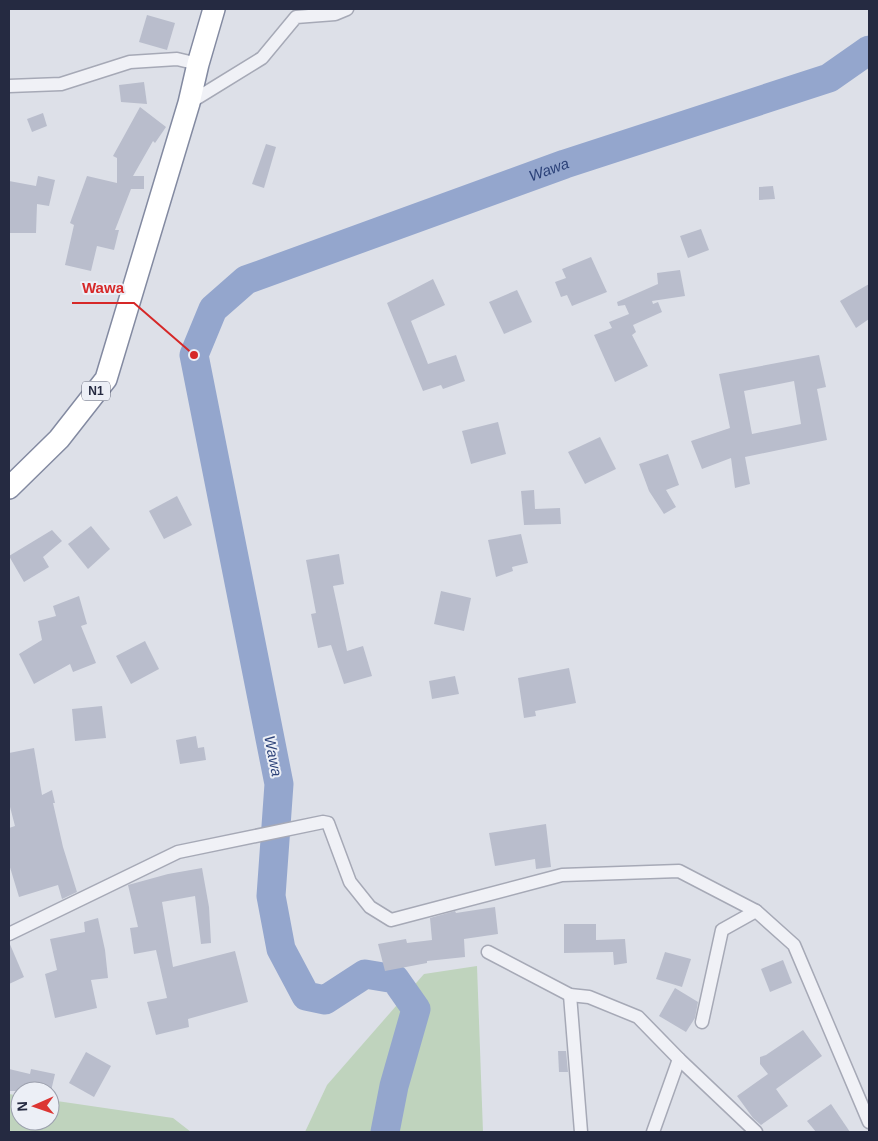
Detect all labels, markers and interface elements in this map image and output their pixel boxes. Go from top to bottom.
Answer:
water label: Wawa [526,154,571,184]
callout: Wawa [72,273,134,303]
text: Wawa [82,279,125,296]
road number: N1 [82,382,110,401]
water label: Wawa [261,734,286,778]
north arrow [10,1081,60,1131]
text: N [14,1101,30,1112]

